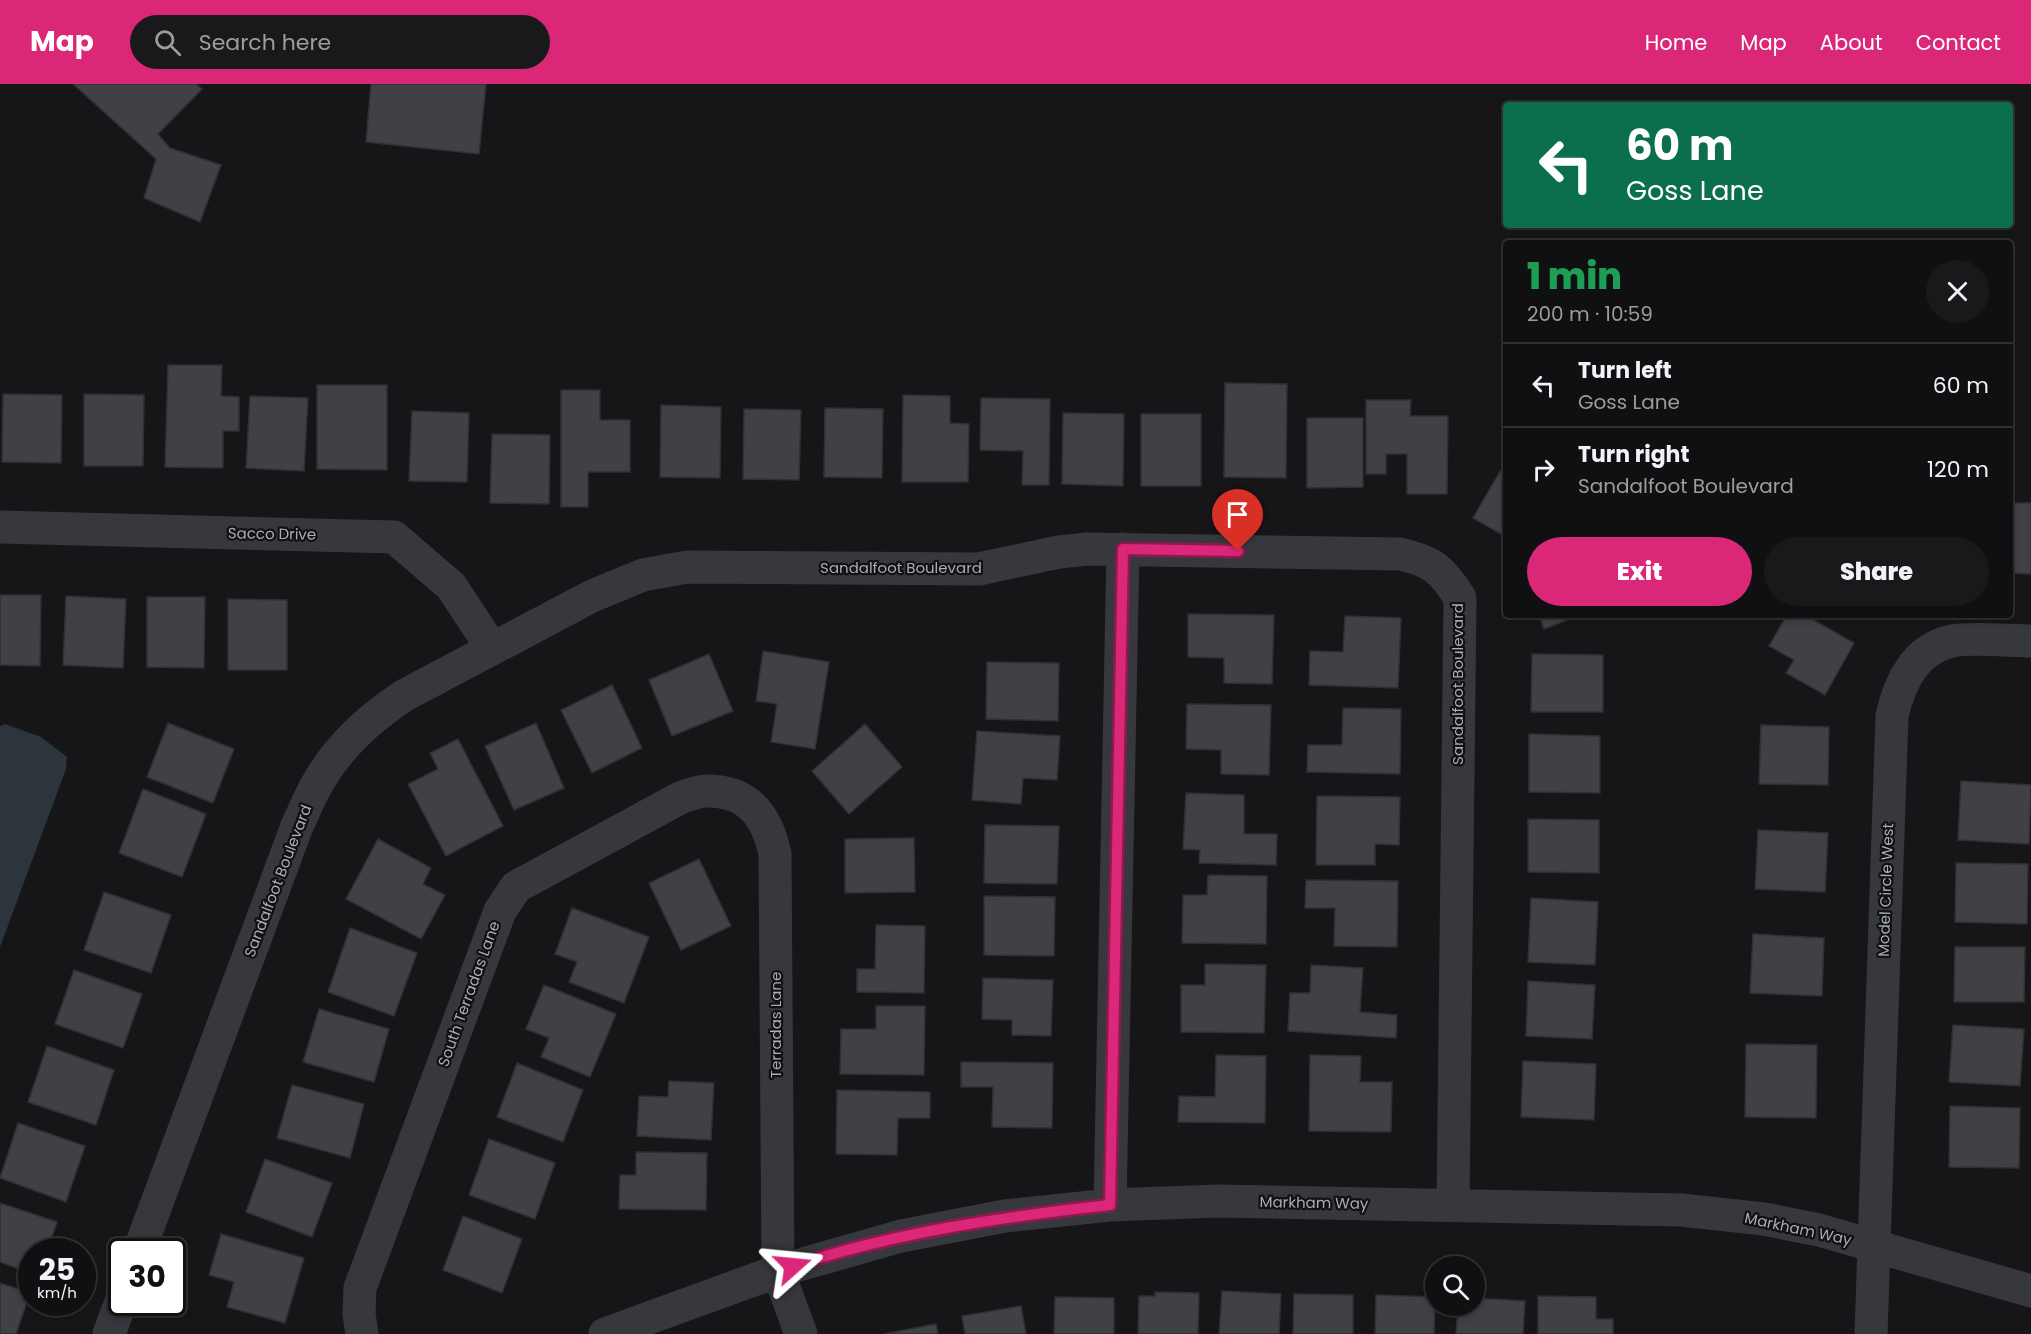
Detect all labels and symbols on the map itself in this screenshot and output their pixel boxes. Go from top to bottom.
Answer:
pin [1212,489,1263,551]
street label: Sacco Drive [228,522,316,545]
street label: Sandalfoot Boulevard [820,557,982,578]
street label: Sandalfoot Boulevard [1447,603,1468,765]
street label: Sandalfoot Boulevard [239,802,316,960]
street label: Model Circle West [1873,823,1898,957]
street label: South Terradas Lane [432,918,505,1070]
street label: Terradas Lane [765,972,786,1078]
street label: Markham Way [1259,1191,1369,1214]
street label: Markham Way [1743,1207,1854,1250]
position arrow [761,1234,825,1298]
speed limit sign: 30 [108,1238,186,1316]

